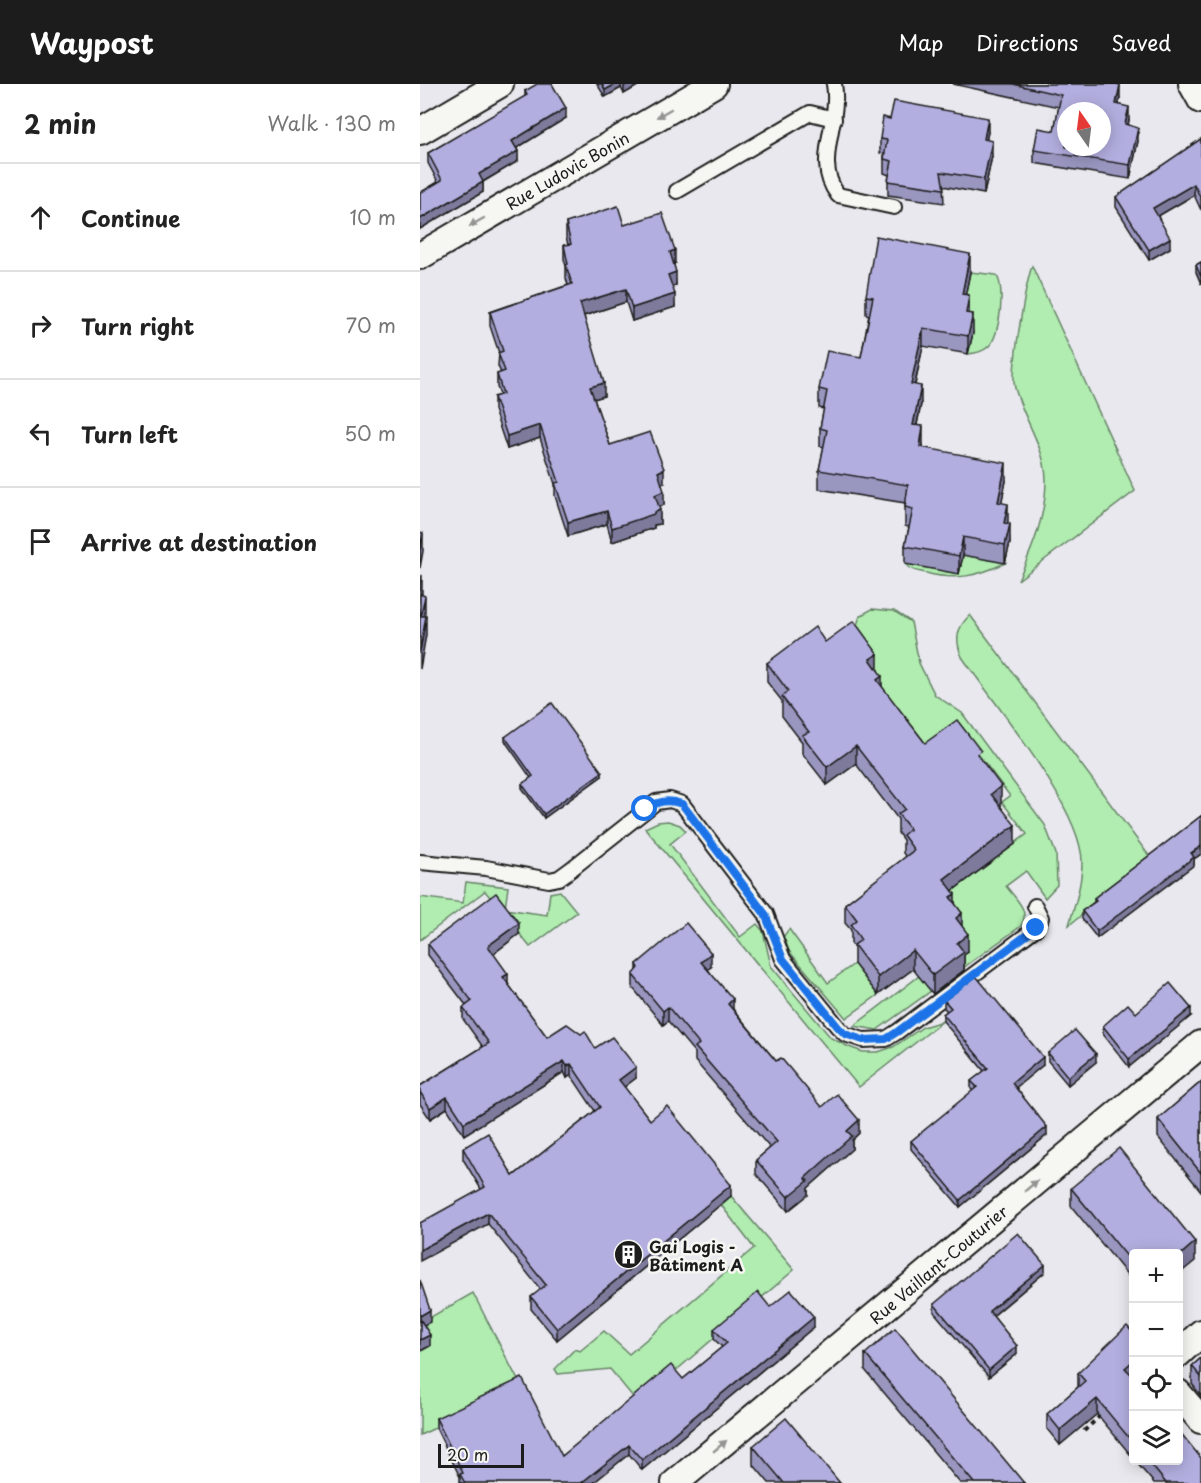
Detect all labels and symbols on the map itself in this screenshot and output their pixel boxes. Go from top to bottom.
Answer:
north arrow [1057,102,1111,156]
one-way arrow [656,108,672,119]
street label: Rue Ludovic Bonin [501,125,633,215]
one-way arrow [469,217,485,228]
route start [631,795,657,821]
route end [1022,914,1048,940]
one-way arrow [1023,1180,1038,1193]
street label: Rue Vaillant-Couturier [864,1199,1013,1329]
place label: Gai Logis - Bâtiment A [649,1234,744,1276]
building icon: Gai Logis - Bâtiment A [612,1239,644,1271]
one-way arrow [712,1439,728,1452]
scale bar [438,1441,524,1468]

